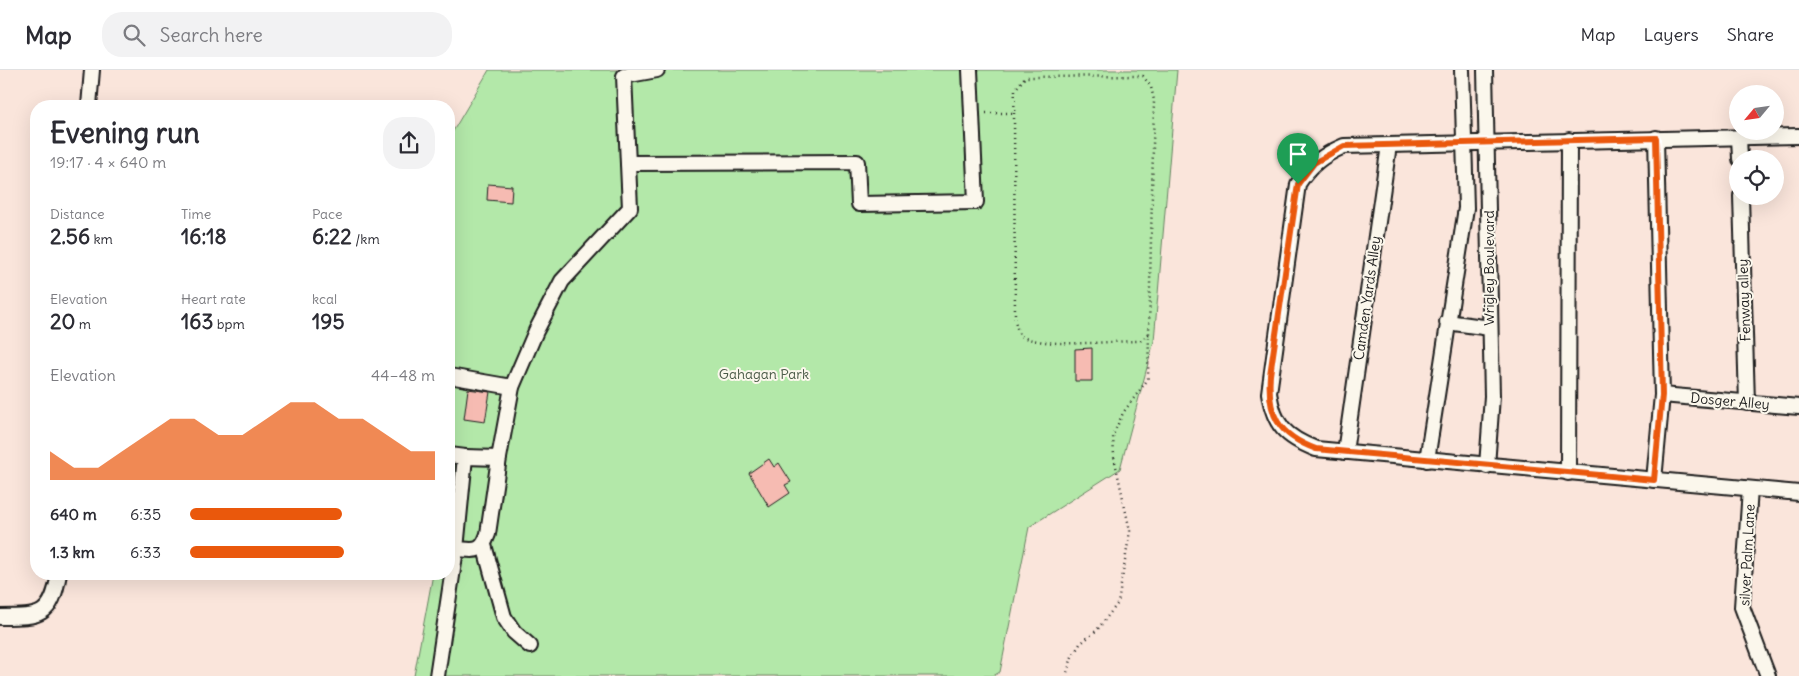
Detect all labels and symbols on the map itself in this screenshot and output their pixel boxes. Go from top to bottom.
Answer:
north arrow [1729,85,1784,140]
pin [1277,133,1319,184]
street label: Wrigley Boulevard [1480,210,1498,326]
street label: Camden Yards Alley [1349,235,1385,361]
street label: Fenway alley [1734,258,1754,342]
park label: Gahagan Park [719,365,809,383]
street label: Dosger Alley [1690,389,1770,413]
street label: silver Palm Lane [1735,504,1759,606]

